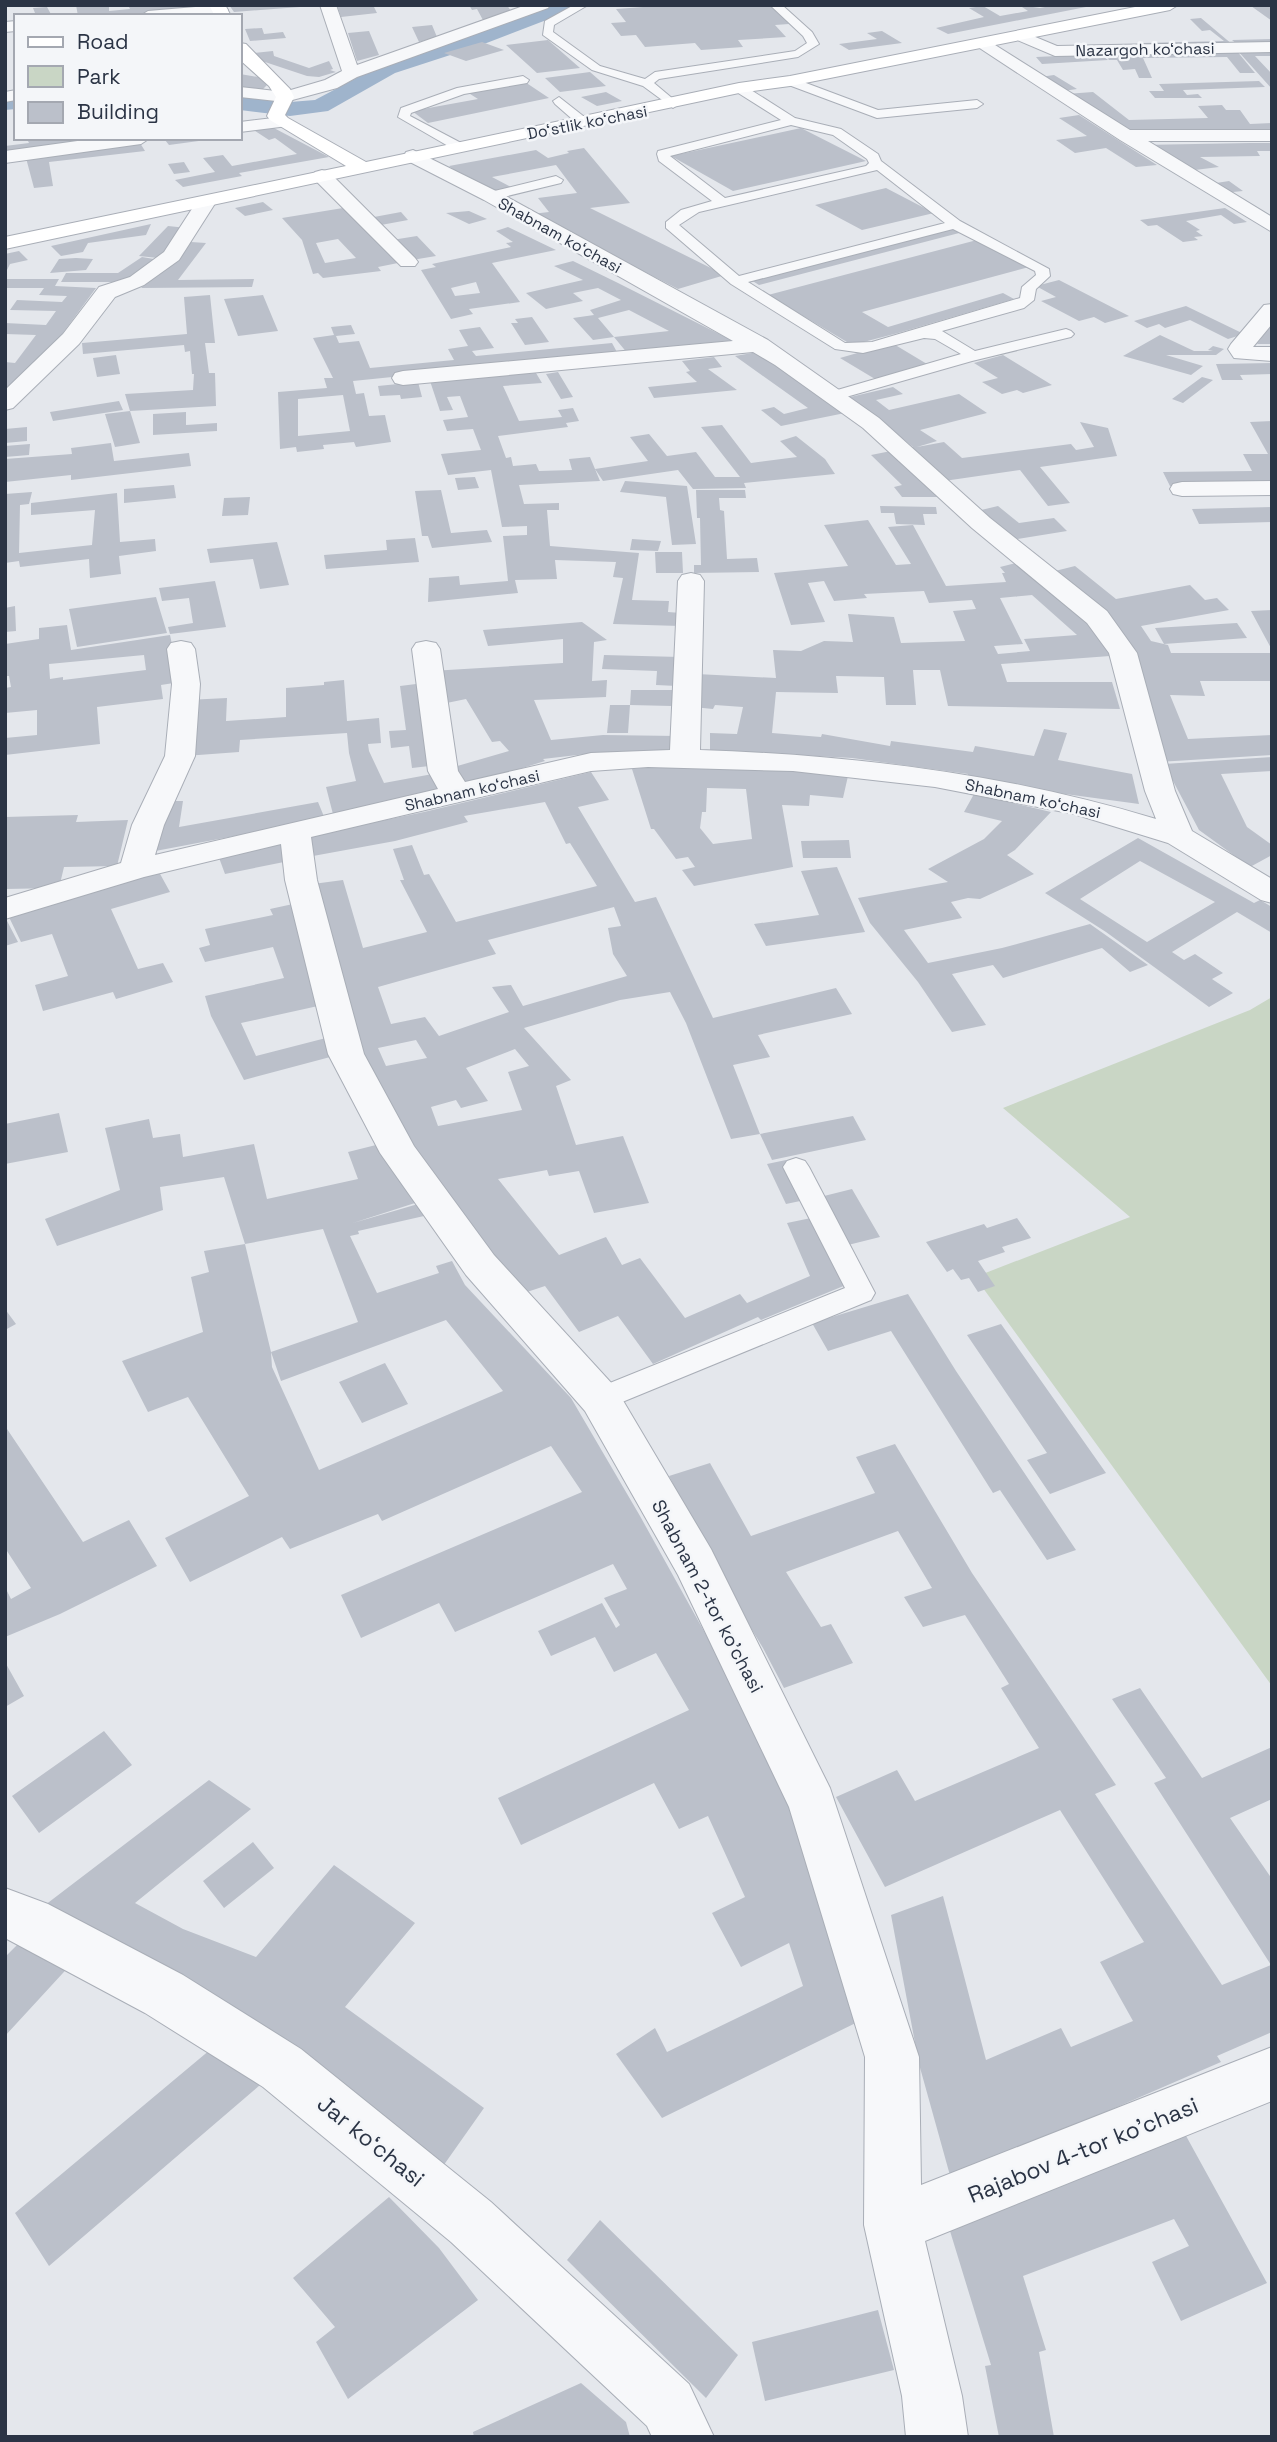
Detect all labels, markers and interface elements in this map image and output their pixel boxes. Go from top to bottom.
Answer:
legend [14,14,242,140]
text: Road [77,28,129,55]
street label: Nazargoh koʻchasi [1075,38,1215,61]
text: Park [77,63,121,90]
text: Building [77,98,159,125]
street label: Doʻstlik koʻchasi [525,101,649,144]
street label: Shabnam koʻchasi [494,193,625,278]
street label: Shabnam koʻchasi [403,765,542,816]
street label: Shabnam koʻchasi [963,774,1103,823]
street label: Shabnam 2-tor koʼchasi [646,1495,769,1697]
street label: Jar koʻchasi [311,2088,431,2194]
street label: Rajabov 4-tor koʼchasi [963,2090,1203,2210]

